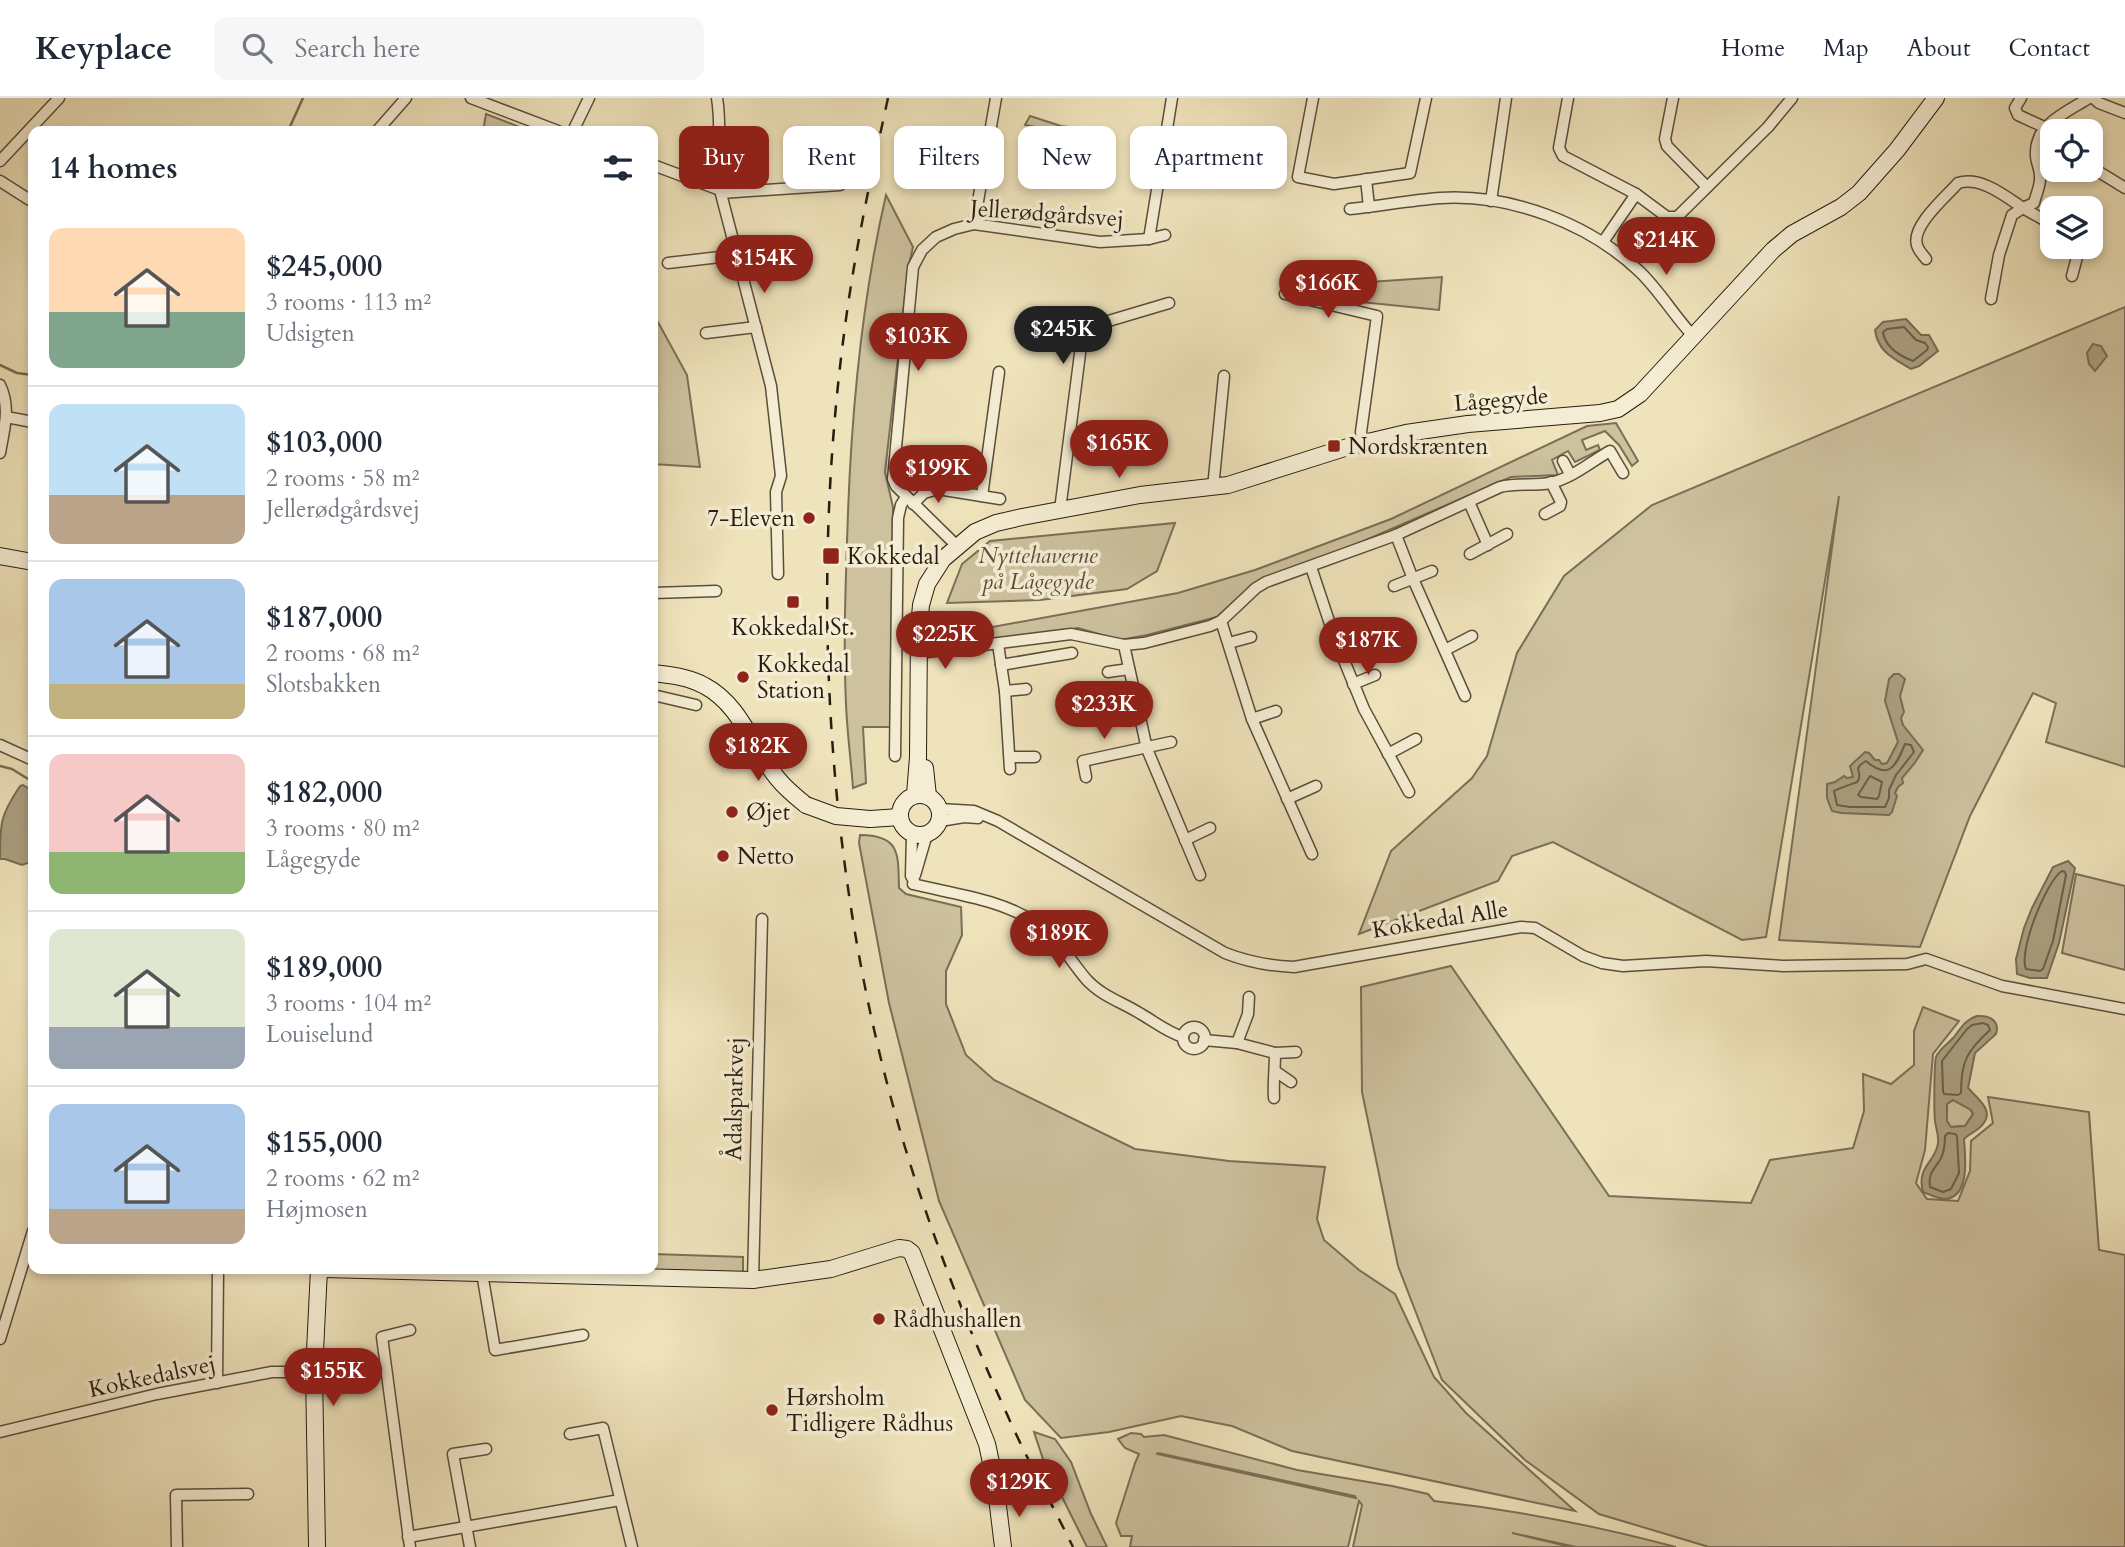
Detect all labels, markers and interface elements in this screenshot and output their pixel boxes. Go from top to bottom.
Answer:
search box [214,17,704,80]
text: Keyplace [35,26,172,71]
icon: search [238,29,276,67]
text: Search here [294,31,420,66]
text: Home [1721,32,1785,65]
text: Map [1823,32,1869,65]
text: About [1907,32,1971,65]
text: Contact [2009,32,2090,65]
map controls [2040,119,2103,259]
button: locate [2040,119,2103,182]
chip: Buy [679,126,769,189]
chip: Rent [783,126,880,189]
chip: Filters [894,126,1004,189]
chip: New [1018,126,1116,189]
chip: Apartment [1130,126,1287,189]
text: 14 homes [49,148,178,189]
icon: filters [599,149,637,187]
street label: Jellerødgårdsvej [966,192,1125,234]
button: layers [2040,196,2103,259]
pin: $214K [1617,218,1715,277]
text: $214K [1633,224,1699,255]
pin: $154K [715,236,813,295]
text: $154K [731,242,797,273]
text: $245,000 [266,246,382,287]
icon: home [105,256,189,340]
pin: $166K [1279,260,1377,320]
text: $166K [1295,267,1361,298]
text: 3 rooms · 113 m² [266,287,431,318]
pin: $245K [1014,306,1112,366]
text: $245K [1030,313,1096,344]
pin: $103K [869,314,967,373]
text: Udsigten [266,318,355,349]
text: $103K [885,320,951,351]
street label: Lågegyde [1452,380,1550,419]
pin: $165K [1070,420,1168,480]
text: $103,000 [266,422,382,463]
text: $165K [1086,427,1152,458]
place label: Nordskrænten [1348,431,1488,462]
icon: home [105,432,189,516]
marker: Nordskrænten [1326,438,1342,454]
pin: $199K [889,446,987,505]
text: $199K [905,452,971,483]
text: 2 rooms · 58 m² [266,463,419,494]
text: Jellerødgårdsvej [266,494,420,525]
place label: 7-Eleven [707,503,795,534]
marker: 7-Eleven [801,510,817,526]
park label: Nyttehaverne på Lågegyde [979,540,1098,597]
place label: Kokkedal [847,541,940,572]
marker: Kokkedal [821,546,841,566]
marker: Kokkedal St. [785,594,801,610]
text: $187,000 [266,597,382,638]
icon: home [105,607,189,691]
place label: Kokkedal St. [731,612,855,643]
pin: $225K [896,612,994,671]
text: $225K [912,618,978,649]
pin: $187K [1319,618,1417,677]
text: $187K [1335,624,1401,655]
text: 2 rooms · 68 m² [266,638,419,669]
place label: Kokkedal Station [757,649,850,706]
text: Slotsbakken [266,669,381,700]
marker: Kokkedal Station [735,669,751,685]
pin: $233K [1055,682,1153,741]
text: $233K [1071,688,1137,719]
pin: $182K [709,724,807,783]
text: $182K [725,730,791,761]
text: $182,000 [266,772,382,813]
icon: home [105,782,189,866]
place label: Øjet [746,797,790,828]
marker: Øjet [724,804,740,820]
text: 3 rooms · 80 m² [266,813,419,844]
place label: Netto [737,841,794,872]
text: Lågegyde [266,844,361,875]
marker: Netto [715,848,731,864]
street label: Kokkedal Alle [1370,893,1510,946]
pin: $189K [1010,910,1108,970]
text: $189K [1026,917,1092,948]
text: $189,000 [266,947,382,988]
icon: home [105,957,189,1041]
text: 3 rooms · 104 m² [266,988,431,1019]
text: Louiselund [266,1019,373,1050]
street label: Ådalsparkvej [717,1037,751,1161]
text: $155,000 [266,1122,382,1163]
icon: home [105,1132,189,1216]
text: 2 rooms · 62 m² [266,1163,419,1194]
text: Højmosen [266,1194,368,1225]
place label: Rådhushallen [893,1304,1022,1335]
marker: Rådhushallen [871,1311,887,1327]
street label: Kokkedalsvej [86,1348,218,1405]
pin: $155K [284,1348,382,1408]
text: $155K [300,1355,366,1386]
place label: Hørsholm Tidligere Rådhus [786,1382,953,1439]
marker: Hørsholm Tidligere Rådhus [764,1402,780,1418]
pin: $129K [970,1460,1068,1519]
text: $129K [986,1466,1052,1497]

